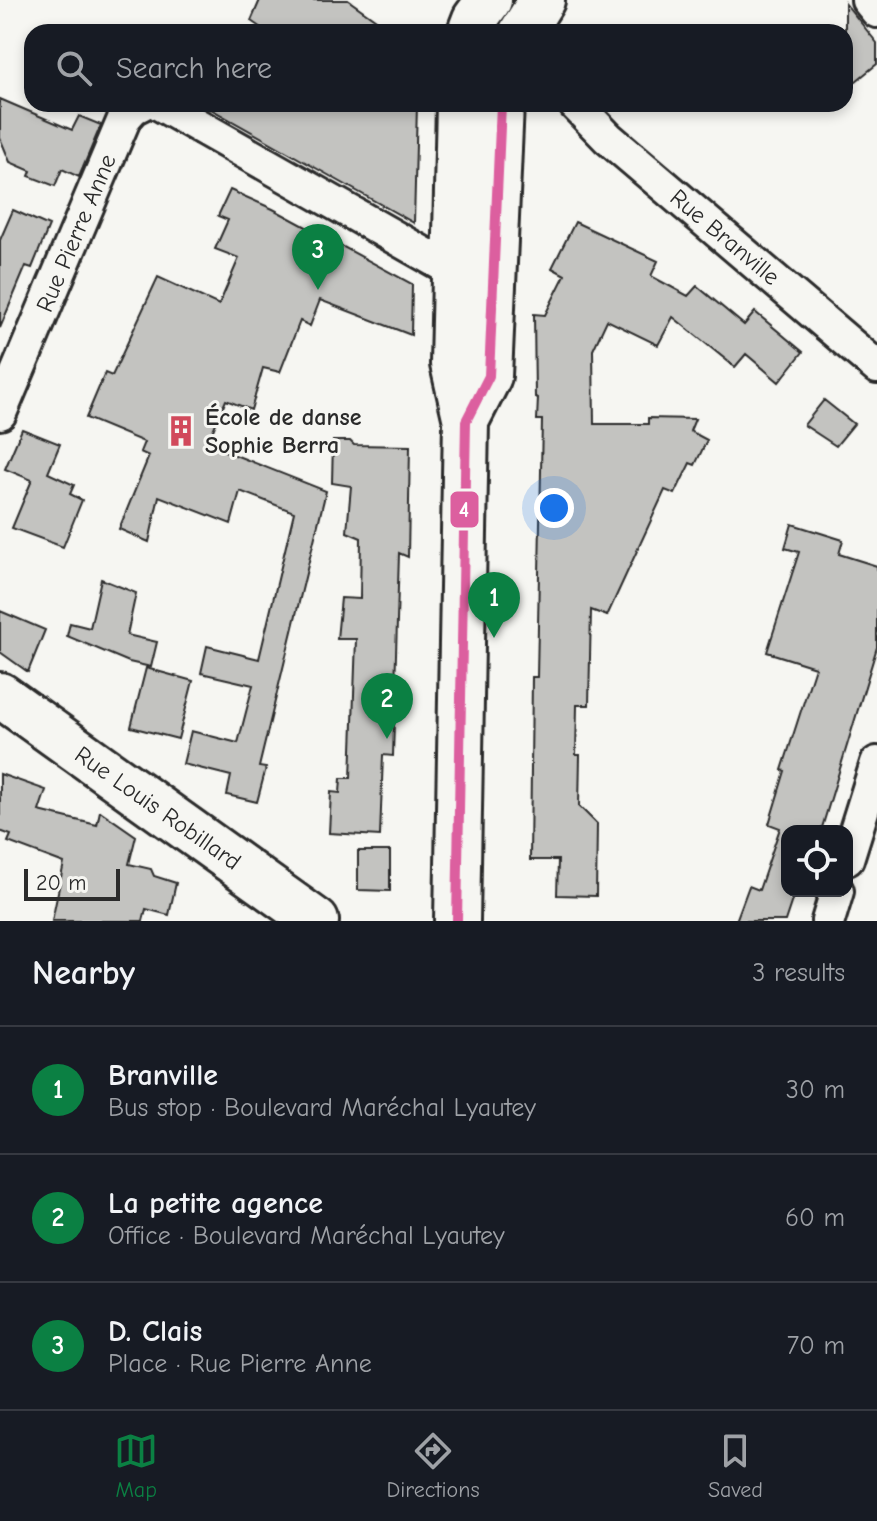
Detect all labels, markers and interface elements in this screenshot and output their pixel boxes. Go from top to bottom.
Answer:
search box [24,24,853,112]
icon: search [52,46,96,90]
text: Search here [116,51,272,86]
street label: Rue Pierre Anne [30,150,122,316]
street label: Rue Branville [665,183,785,291]
pin: 3 [292,224,344,290]
place label: École de danse Sophie Berra [205,403,362,459]
building icon: École de danse Sophie Berra [164,414,198,448]
your location [534,488,574,528]
line badge: 4 [449,490,480,529]
text: 4 [459,497,469,523]
pin: 1 [468,572,520,638]
pin: 2 [361,673,413,739]
street label: Rue Louis Robillard [70,740,246,876]
map controls [781,825,853,897]
button: locate [781,825,853,897]
scale bar [24,865,120,901]
text: 20 m [36,870,86,896]
text: Nearby [32,953,135,993]
text: 3 results [752,958,845,988]
text: Branville [108,1058,218,1093]
text: 1 [53,1075,63,1105]
text: 30 m [786,1075,845,1105]
text: Bus stop · Boulevard Maréchal Lyautey [108,1093,536,1123]
text: La petite agence [108,1186,323,1221]
text: 2 [52,1203,64,1233]
text: 60 m [785,1203,845,1233]
text: Office · Boulevard Maréchal Lyautey [108,1221,505,1251]
text: D. Clais [108,1314,202,1349]
text: 3 [52,1331,64,1361]
text: 70 m [787,1331,845,1361]
text: Place · Rue Pierre Anne [108,1349,372,1379]
tab: Map [114,1429,158,1503]
tab: Directions [387,1429,480,1503]
tab: Saved [708,1429,763,1503]

